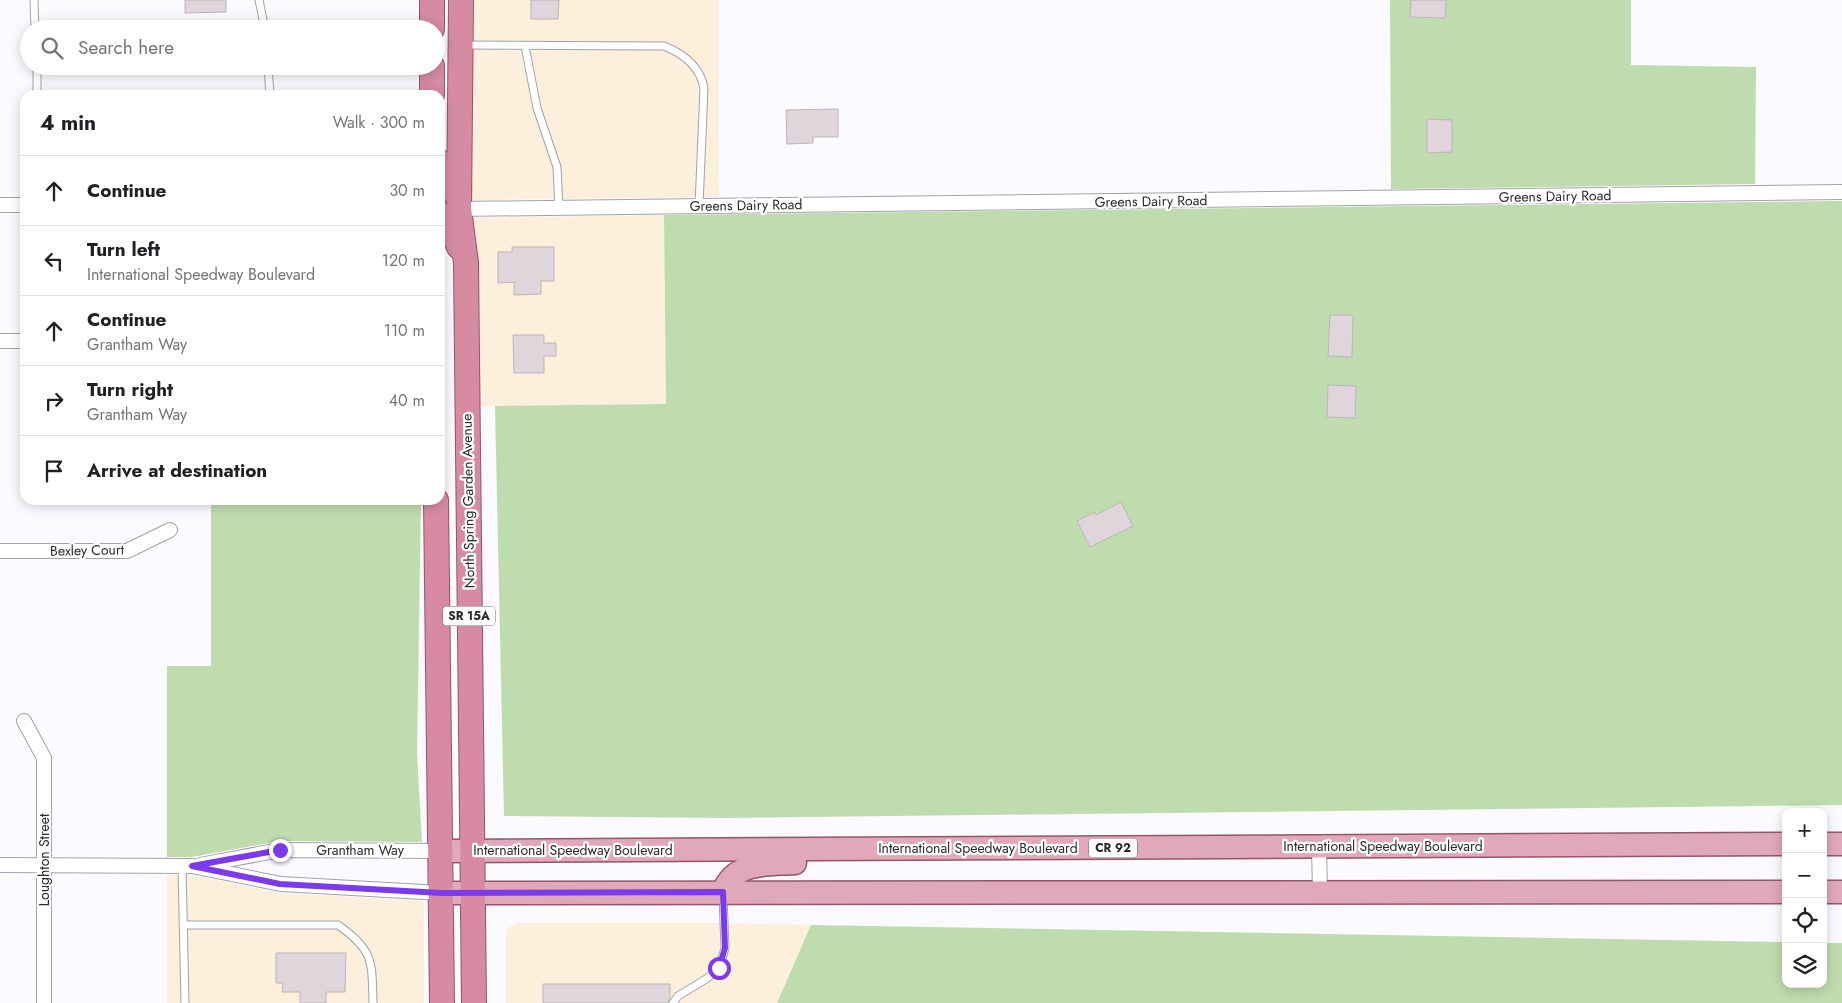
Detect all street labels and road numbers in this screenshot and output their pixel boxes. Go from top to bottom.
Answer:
street label: Greens Dairy Road [1498,185,1612,207]
street label: Greens Dairy Road [1094,190,1208,212]
street label: Greens Dairy Road [689,194,803,216]
street label: North Spring Garden Avenue [456,414,480,588]
street label: Bexley Court [50,539,125,561]
road number: SR 15A [443,606,495,626]
street label: Loughton Street [34,813,54,906]
street label: International Speedway Boulevard [1283,836,1483,856]
street label: International Speedway Boulevard [878,838,1078,858]
road number: CR 92 [1089,838,1137,858]
street label: Grantham Way [316,840,405,860]
street label: International Speedway Boulevard [473,840,673,860]

